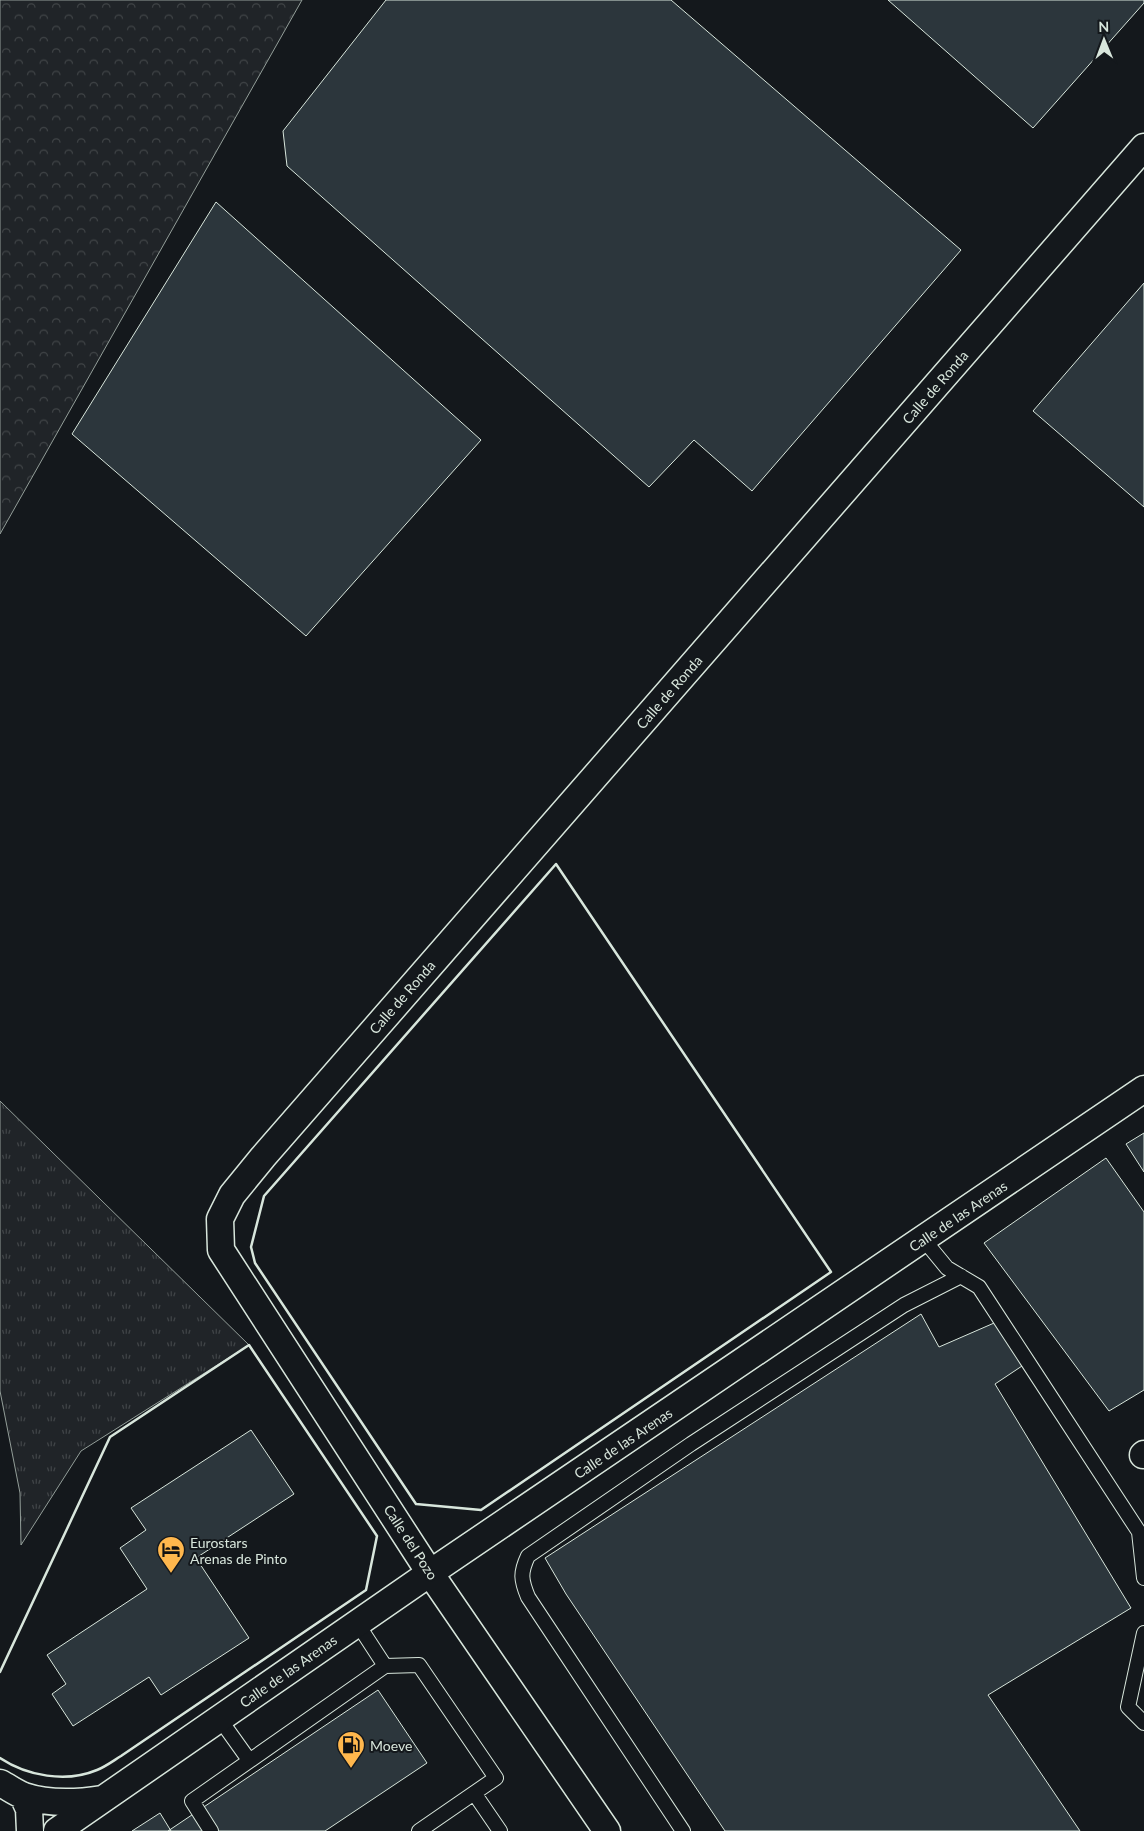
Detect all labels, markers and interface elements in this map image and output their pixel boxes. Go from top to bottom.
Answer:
north arrow [1079,15,1129,65]
text: N [1098,18,1109,35]
street label: Calle de Ronda [899,347,971,427]
street label: Calle de Ronda [633,652,705,732]
street label: Calle de Ronda [366,957,438,1037]
street label: Calle de las Arenas [906,1177,1010,1255]
street label: Calle de las Arenas [571,1404,675,1482]
street label: Calle del Pozo [380,1501,442,1583]
place label: Eurostars Arenas de Pinto [190,1534,287,1567]
hotel icon: Eurostars Arenas de Pinto [156,1535,186,1574]
street label: Calle de las Arenas [236,1631,340,1711]
fuel station icon: Moeve [336,1730,366,1769]
place label: Moeve [370,1737,412,1754]

